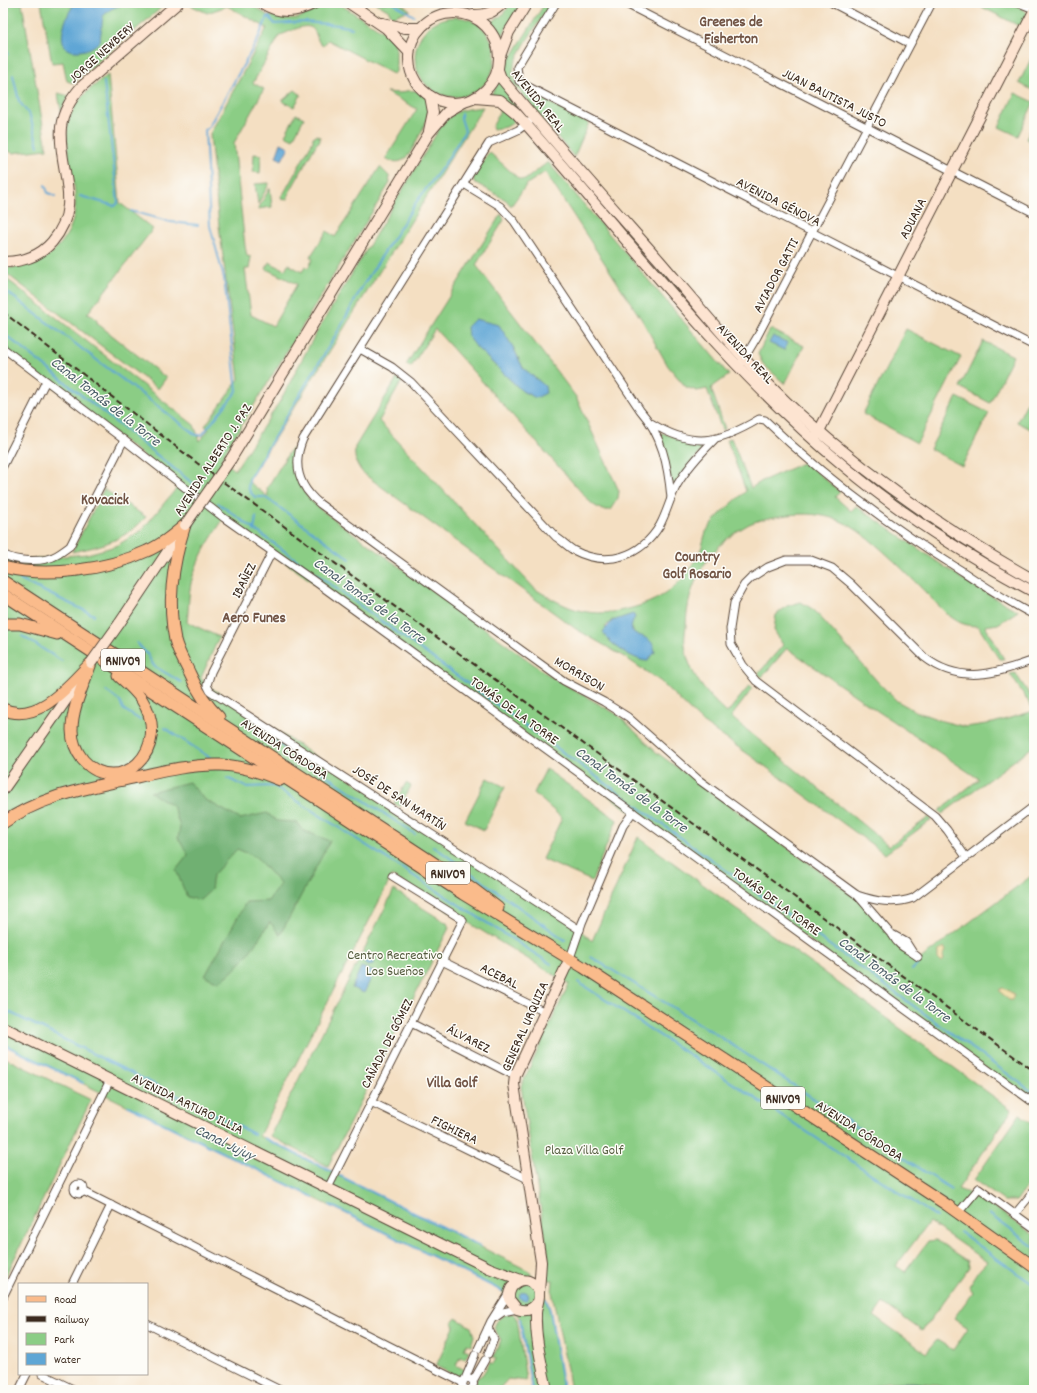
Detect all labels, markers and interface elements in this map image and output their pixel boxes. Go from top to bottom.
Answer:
district label: Greenes de Fisherton [699,12,763,51]
street label: JORGE NEWBERY [65,18,140,89]
street label: JUAN BAUTISTA JUSTO [778,64,890,134]
street label: AVENIDA REAL [506,65,569,138]
street label: AVENIDA GÉNOVA [732,173,824,233]
street label: ADUANA [895,195,933,243]
street label: AVIADOR GATTI [749,235,805,317]
street label: AVENIDA REAL [711,320,778,389]
water label: Canal Tomás de la Torre [45,353,166,453]
street label: AVENIDA ALBERTO J. PAZ [170,399,258,520]
district label: Kovacick [81,490,129,512]
district label: Country Golf Rosario [663,547,732,586]
water label: Canal Tomás de la Torre [308,553,431,651]
street label: IBAÑEZ [227,559,263,602]
district label: Aero Funes [222,608,286,630]
road number: RN1V09 [101,649,145,671]
street label: MORRISON [550,652,608,697]
street label: TOMÁS DE LA TORRE [465,673,563,751]
street label: AVENIDA CÓRDOBA [236,714,332,786]
water label: Canal Tomás de la Torre [570,742,693,840]
street label: JOSÉ DE SAN MARTÍN [348,761,450,837]
road number: RN1V09 [426,862,470,884]
street label: TOMÁS DE LA TORRE [727,864,825,942]
water label: Canal Tomás de la Torre [833,932,956,1030]
park label: Centro Recreativo Los Sueños [347,946,443,982]
street label: ACEBAL [476,959,522,995]
street label: GENERAL URQUIZA [497,978,555,1075]
street label: CAÑADA DE GÓMEZ [356,995,420,1093]
street label: ÁLVAREZ [443,1020,494,1060]
street label: AVENIDA ARTURO ILLIA [128,1069,247,1141]
district label: Villa Golf [427,1073,478,1095]
road number: RN1V09 [761,1087,805,1109]
street label: AVENIDA CÓRDOBA [811,1096,907,1168]
street label: FIGHIERA [427,1111,481,1151]
water label: Canal Jujuy [191,1120,259,1169]
park label: Plaza Villa Golf [545,1141,624,1161]
legend [18,1283,148,1375]
text: Road [54,1292,76,1309]
text: Railway [54,1312,90,1329]
text: Park [54,1332,75,1349]
text: Water [54,1352,81,1369]

